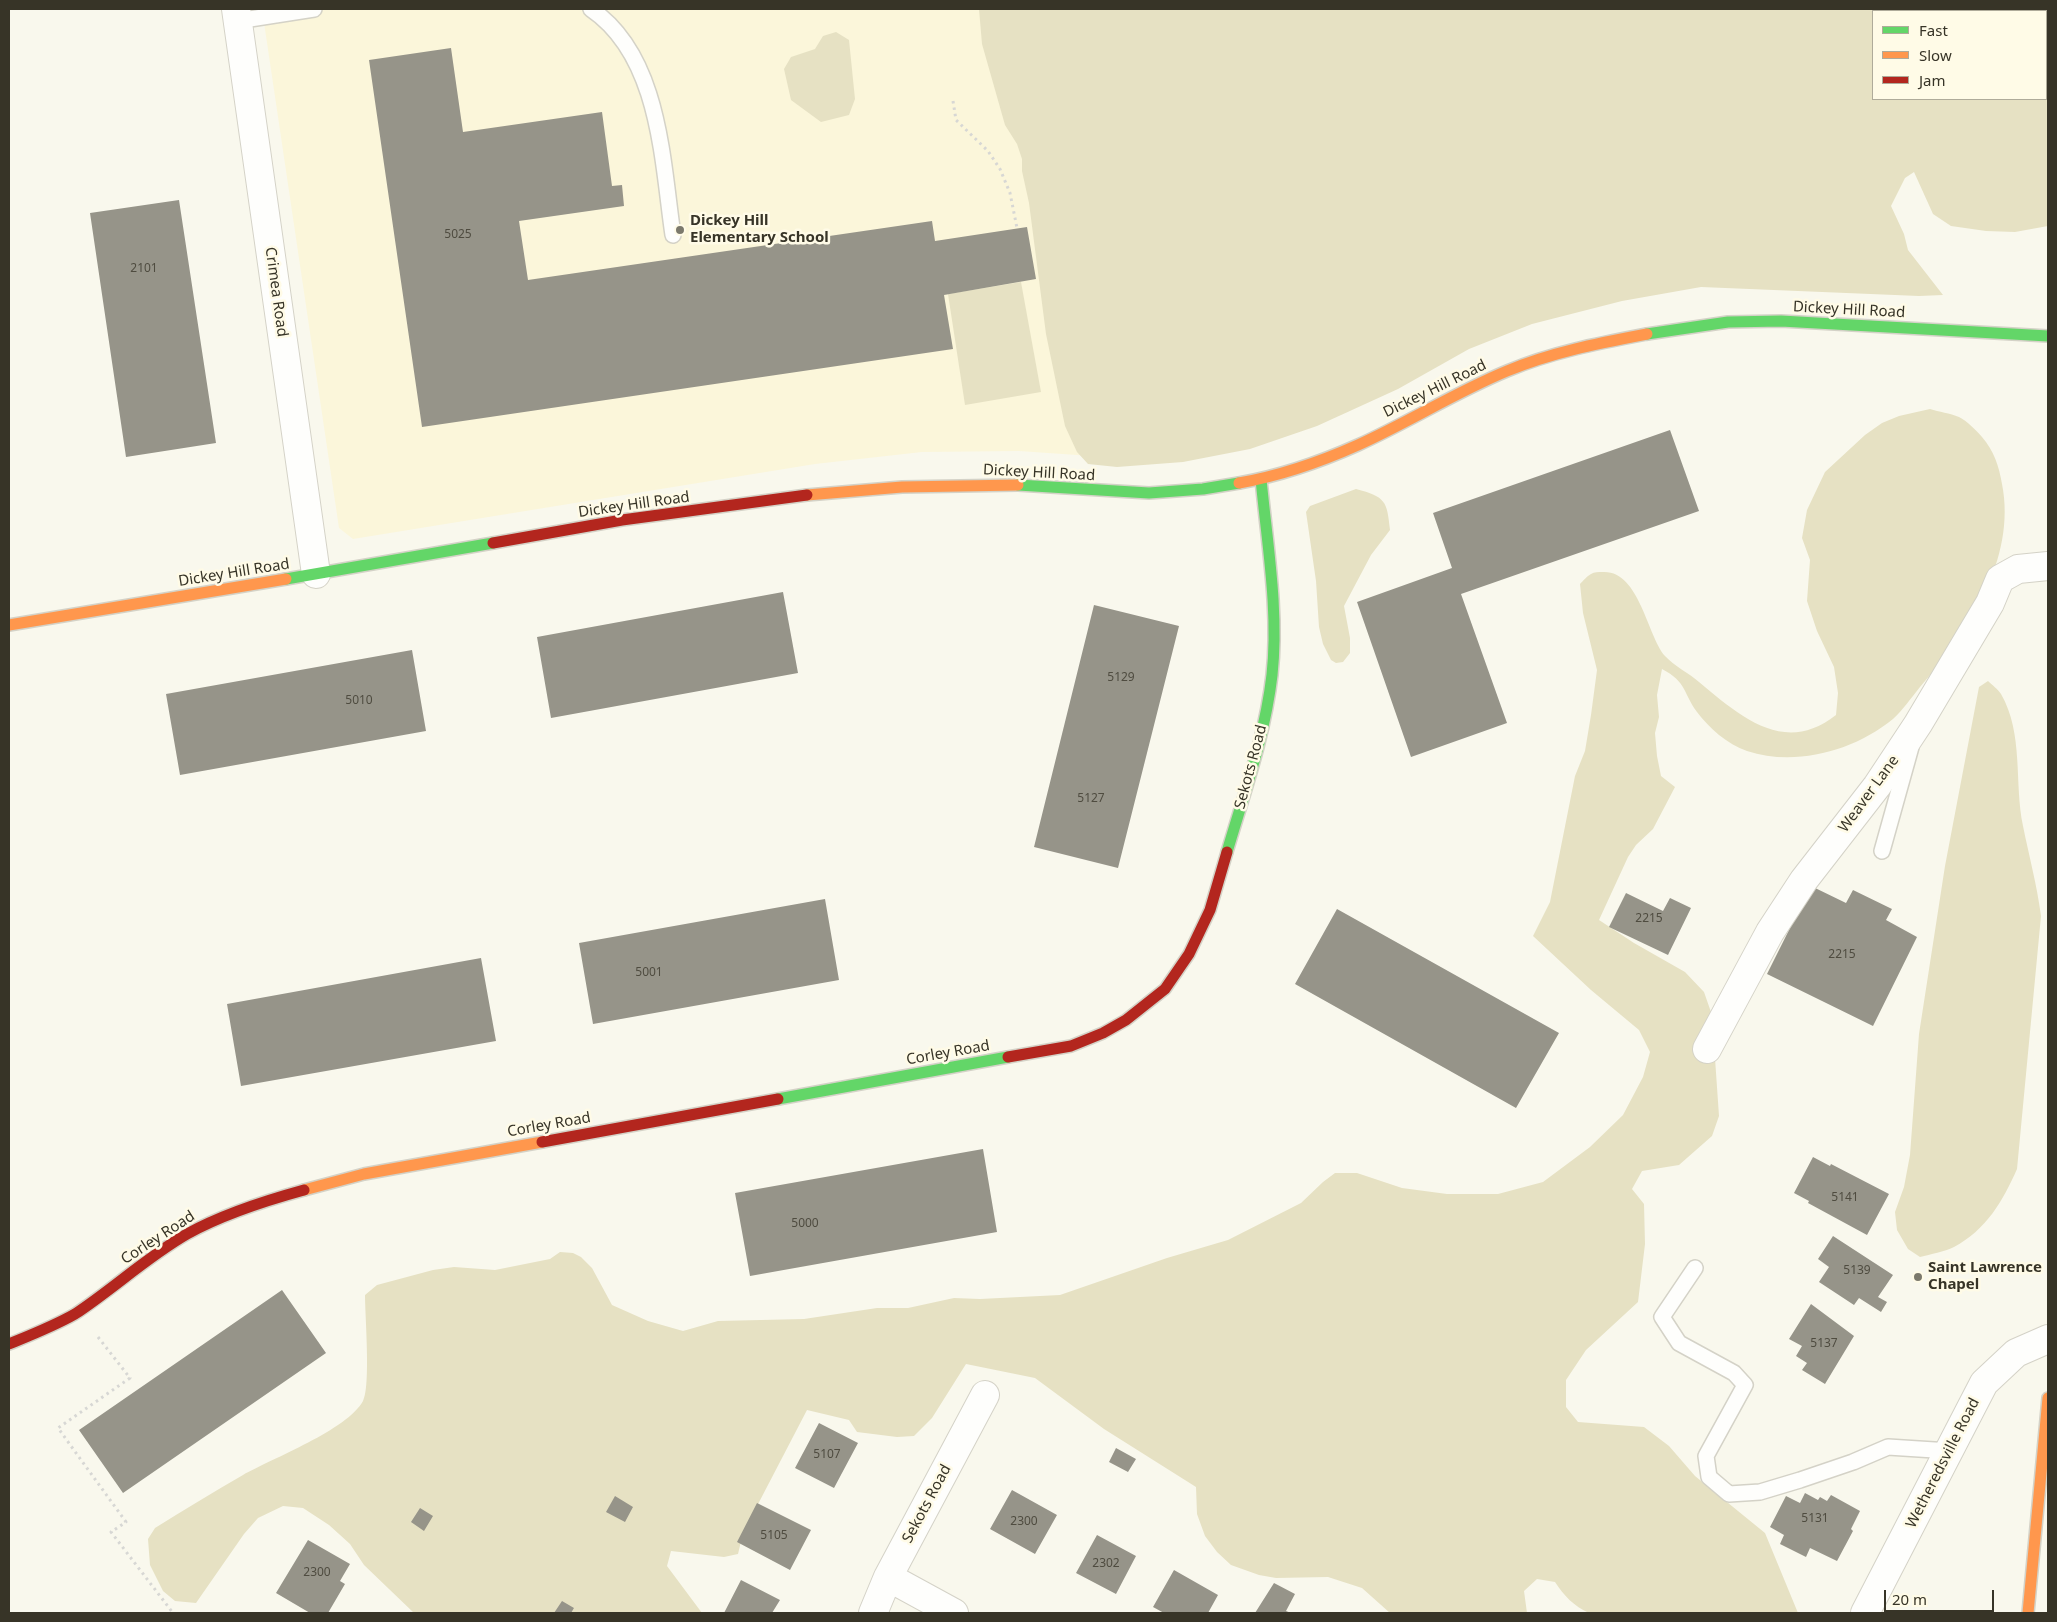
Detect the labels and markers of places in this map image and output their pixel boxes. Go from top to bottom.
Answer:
place label: Dickey Hill Elementary School [690,212,829,247]
marker: Dickey Hill Elementary School [674,224,686,236]
place label: Saint Lawrence Chapel [1928,1259,2042,1294]
marker: Saint Lawrence Chapel [1912,1271,1924,1283]

